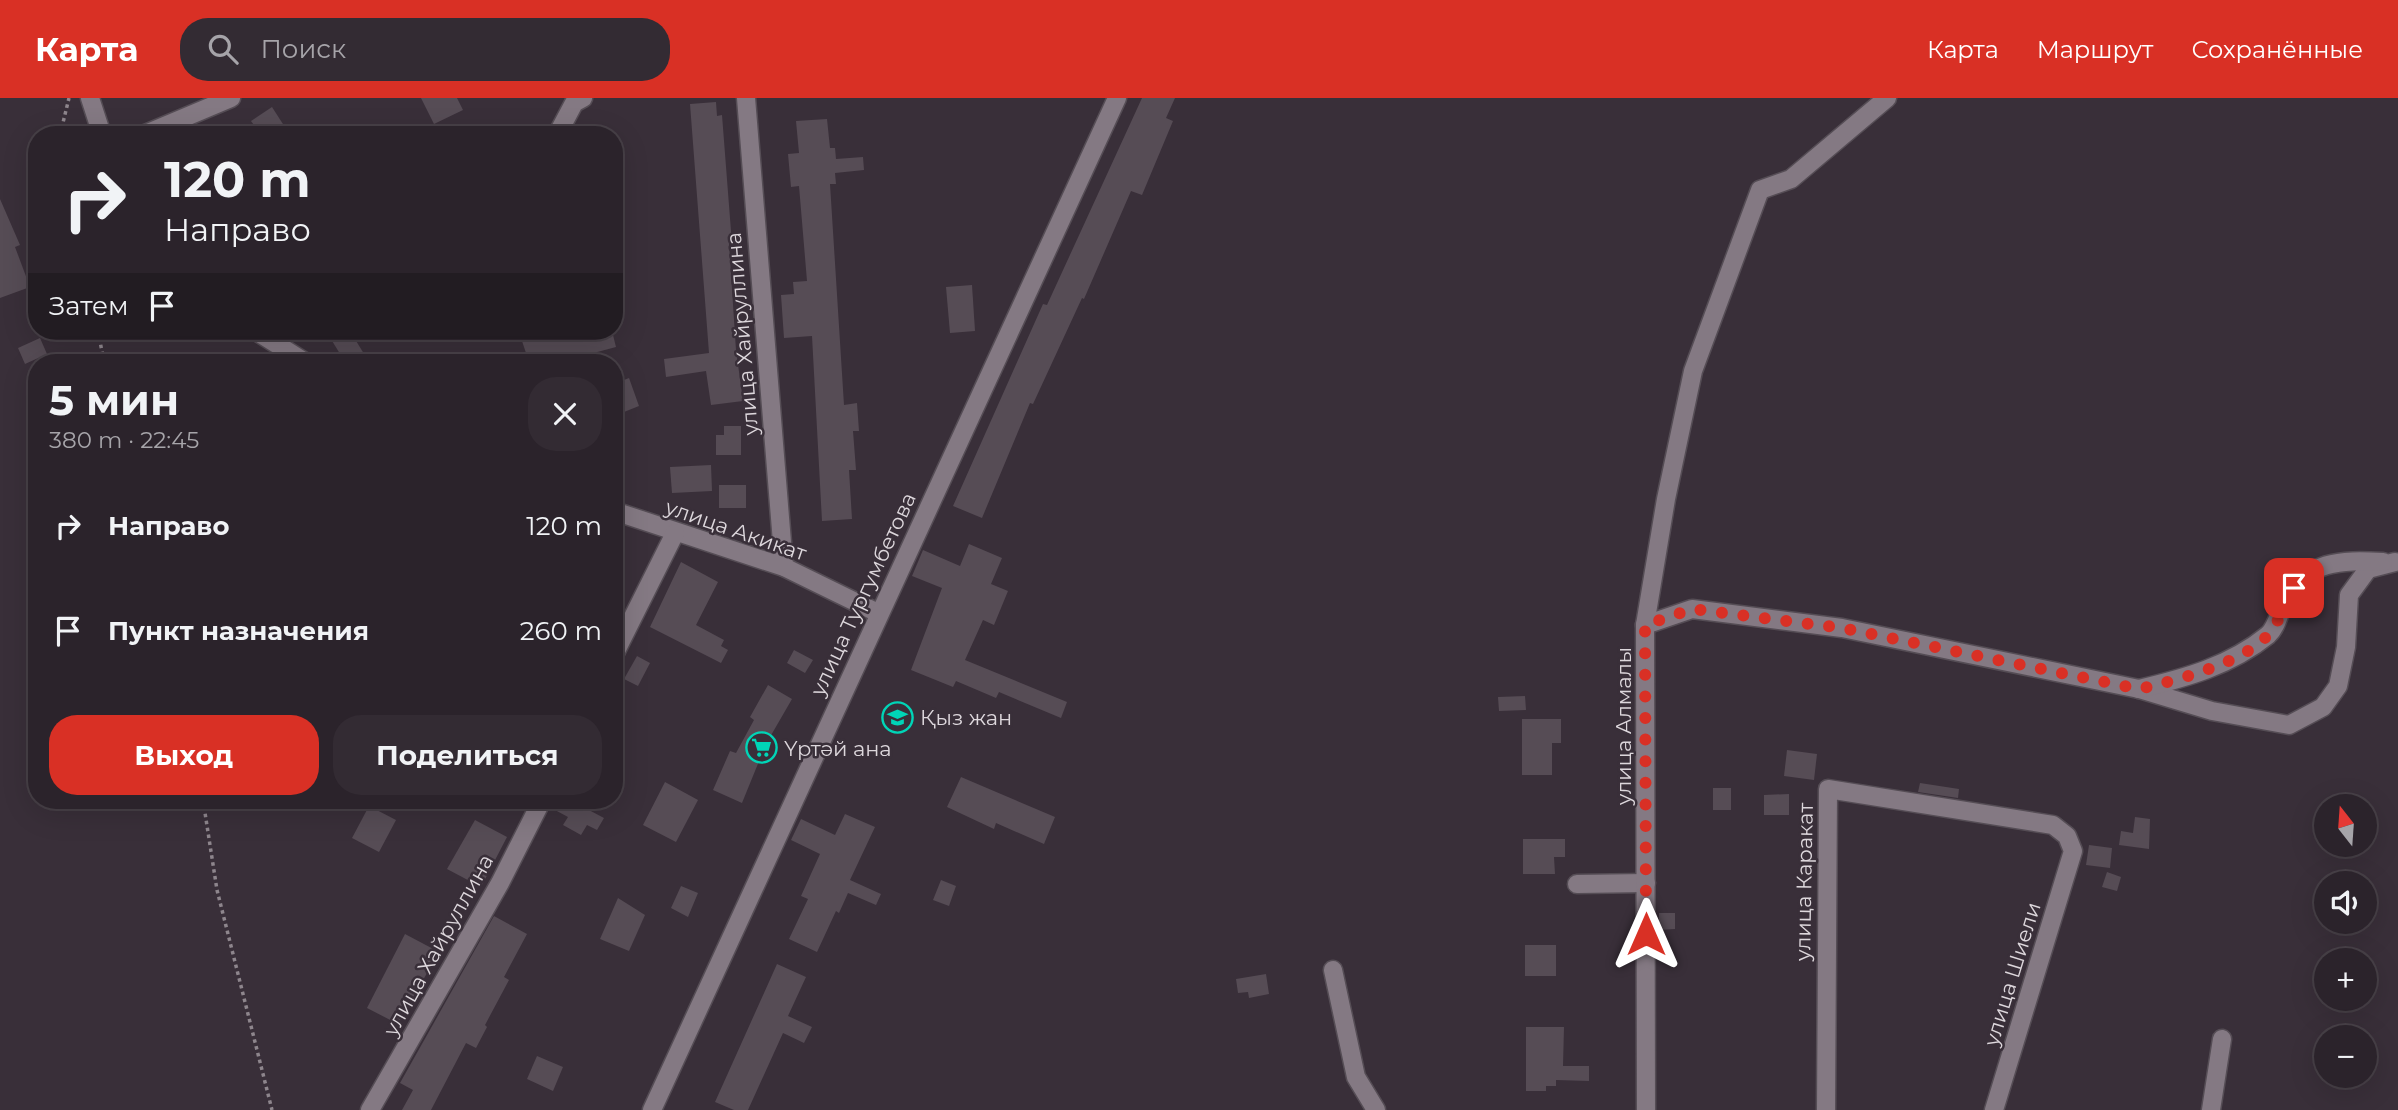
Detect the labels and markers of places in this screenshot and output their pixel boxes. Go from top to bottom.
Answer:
pin [2264,558,2324,618]
school or university icon: Қыз жан [880,700,914,734]
place label: Қыз жан [920,705,1012,730]
supermarket icon: Үртәй ана [744,731,778,765]
place label: Үртәй ана [784,736,892,761]

